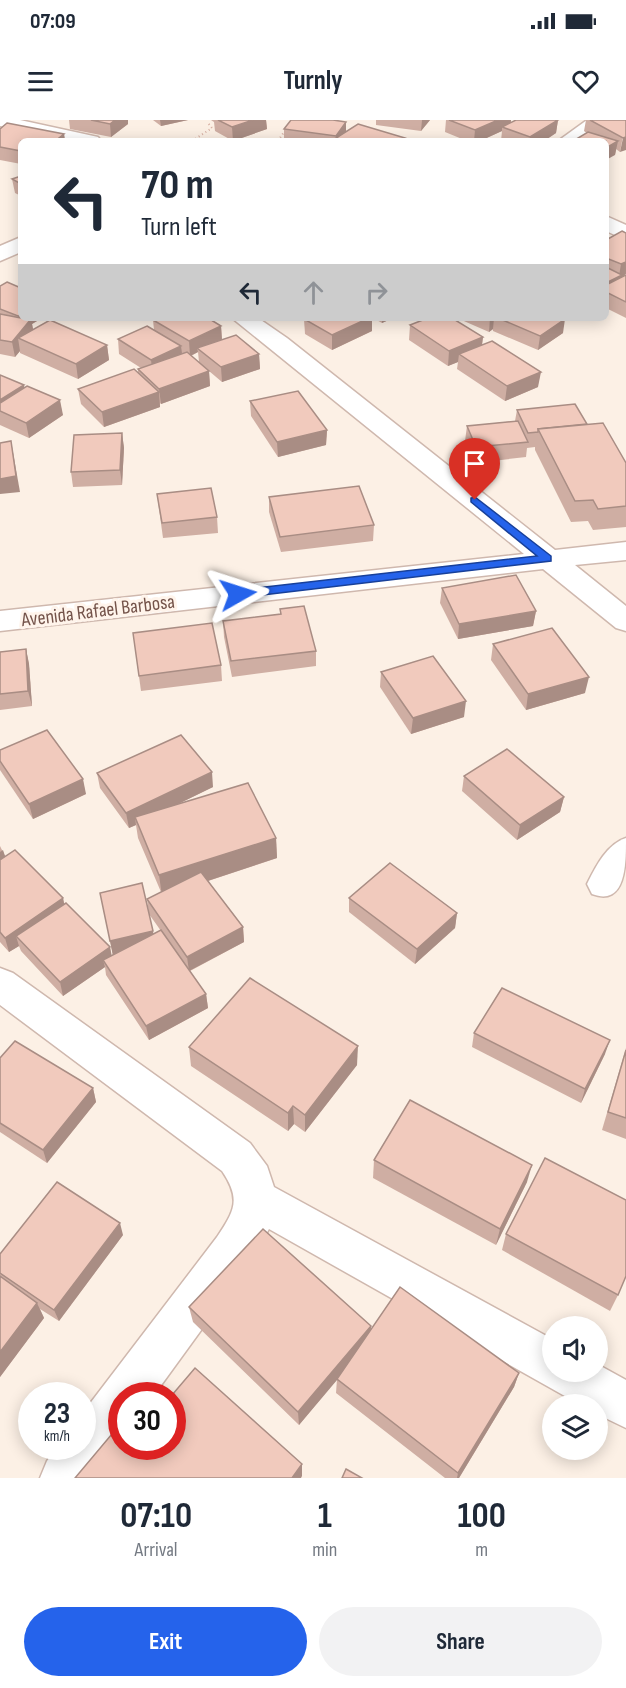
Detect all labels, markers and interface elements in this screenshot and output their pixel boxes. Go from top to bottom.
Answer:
text: 07:09 [30,8,76,35]
icon: menu [24,65,57,98]
text: Turnly [283,65,343,97]
icon: heart [569,65,602,98]
text: 70 m [141,160,214,211]
icon: left [42,162,120,240]
text: Turn left [141,211,217,243]
icon: left [234,276,267,309]
icon: ahead [297,276,330,309]
icon: right [360,276,393,309]
pin [449,438,500,500]
icon: arrive [458,447,491,480]
position arrow [206,562,270,626]
street label: Avenida Rafael Barbosa [19,590,176,632]
map controls [542,1316,608,1460]
button: sound [542,1316,608,1382]
speed limit sign: 30 [108,1382,186,1460]
button: layers [542,1394,608,1460]
text: 23 [44,1396,70,1432]
text: km/h [44,1427,70,1446]
text: 07:10 [120,1495,192,1538]
text: 1 [318,1495,332,1538]
text: 100 [457,1495,506,1538]
text: Arrival [135,1538,178,1562]
text: min [312,1538,337,1562]
text: m [475,1538,488,1562]
button: Exit [24,1607,307,1676]
button: Share [319,1607,602,1676]

